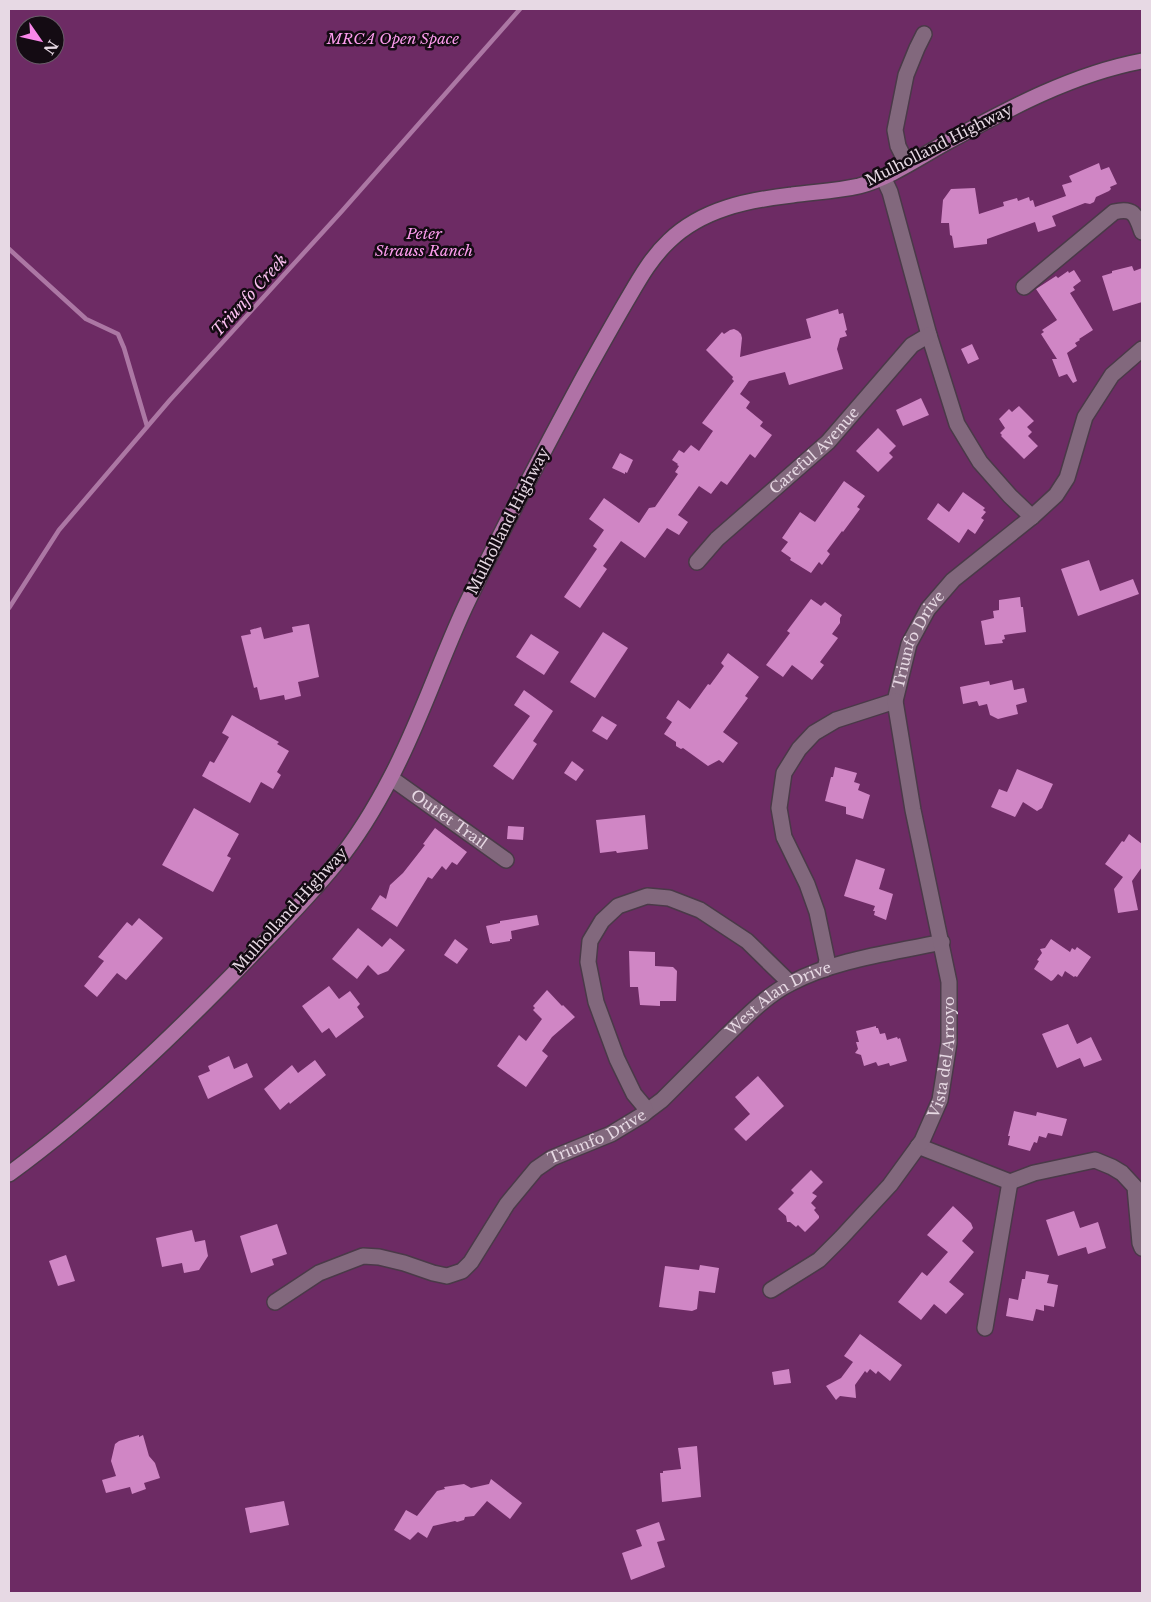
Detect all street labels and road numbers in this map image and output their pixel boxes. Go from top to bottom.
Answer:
street label: Mulholland Highway [862,99,1016,190]
street label: Careful Avenue [765,403,863,498]
street label: Mulholland Highway [462,444,553,597]
street label: Triunfo Drive [888,587,949,691]
street label: Outlet Trail [407,785,491,853]
street label: Mulholland Highway [228,843,351,976]
street label: West Alan Drive [721,957,834,1041]
street label: Vista del Arroyo [923,996,959,1122]
street label: Triunfo Drive [545,1105,649,1168]

